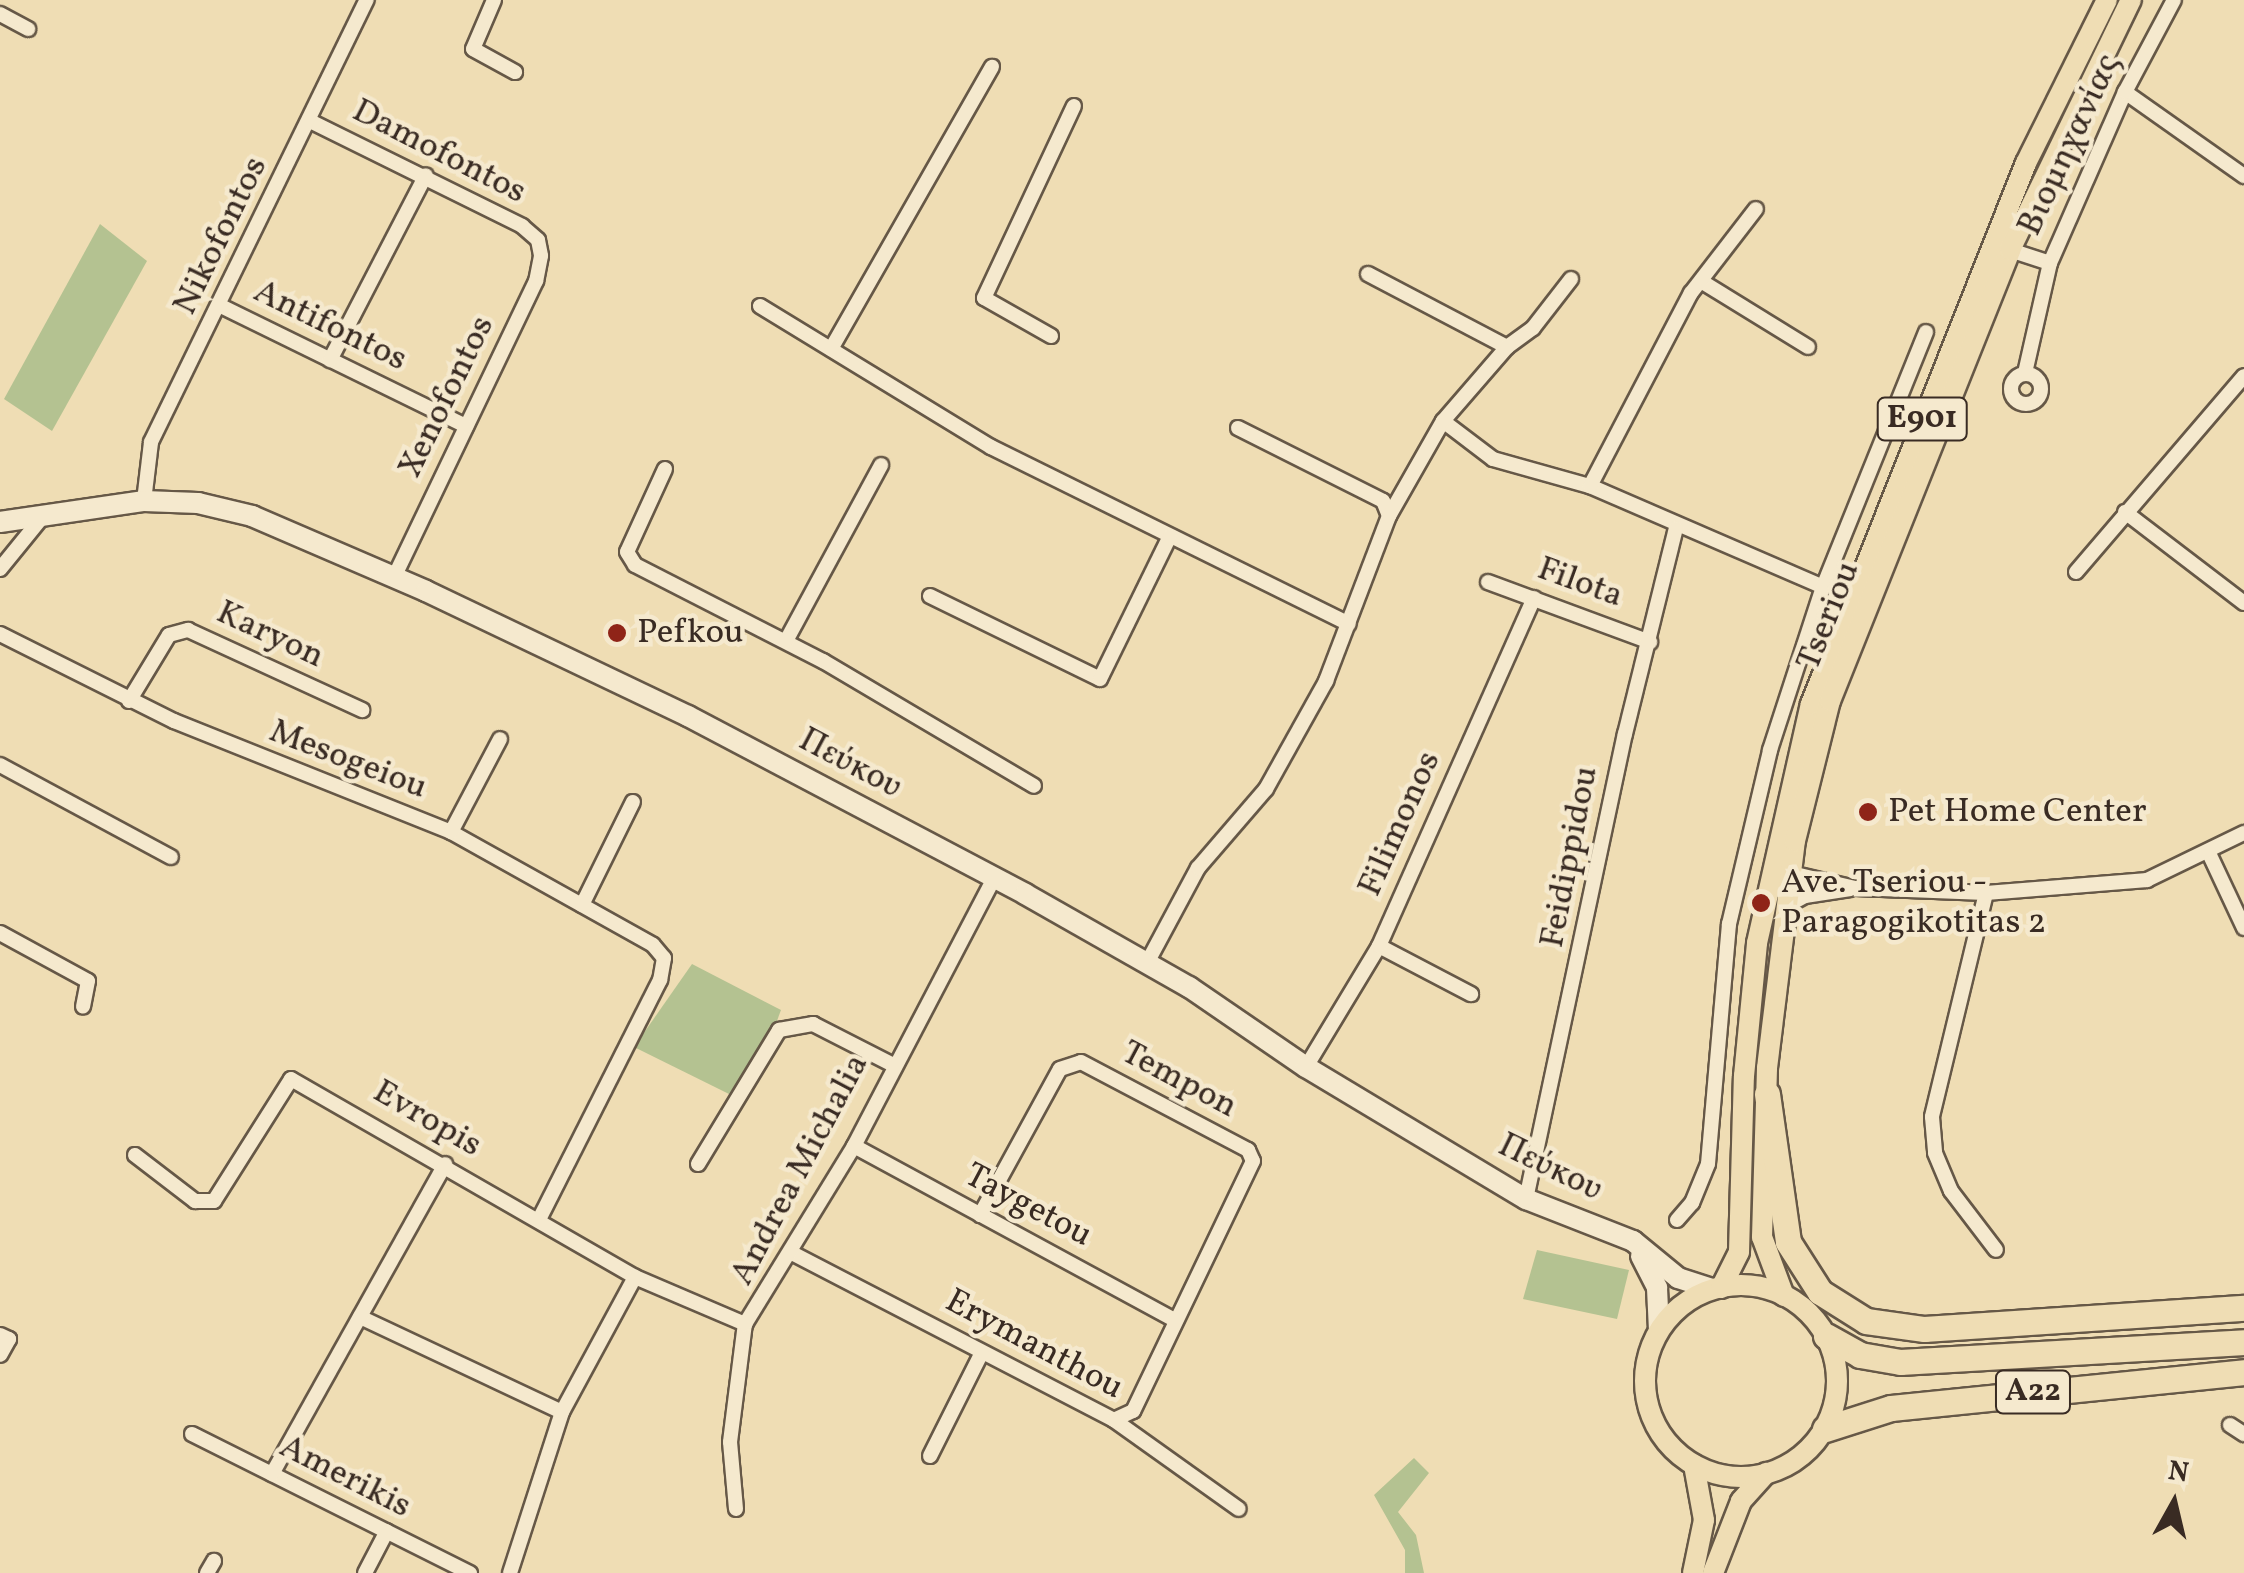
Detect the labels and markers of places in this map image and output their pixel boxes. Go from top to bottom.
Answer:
place label: Pefkou [637,612,744,654]
marker: Pefkou [606,622,628,644]
place label: Pet Home Center [1888,791,2147,833]
marker: Pet Home Center [1857,801,1879,823]
place label: Ave. Tseriou - Paragogikotitas 2 [1781,862,2046,944]
marker: Ave. Tseriou - Paragogikotitas 2 [1750,892,1772,914]

